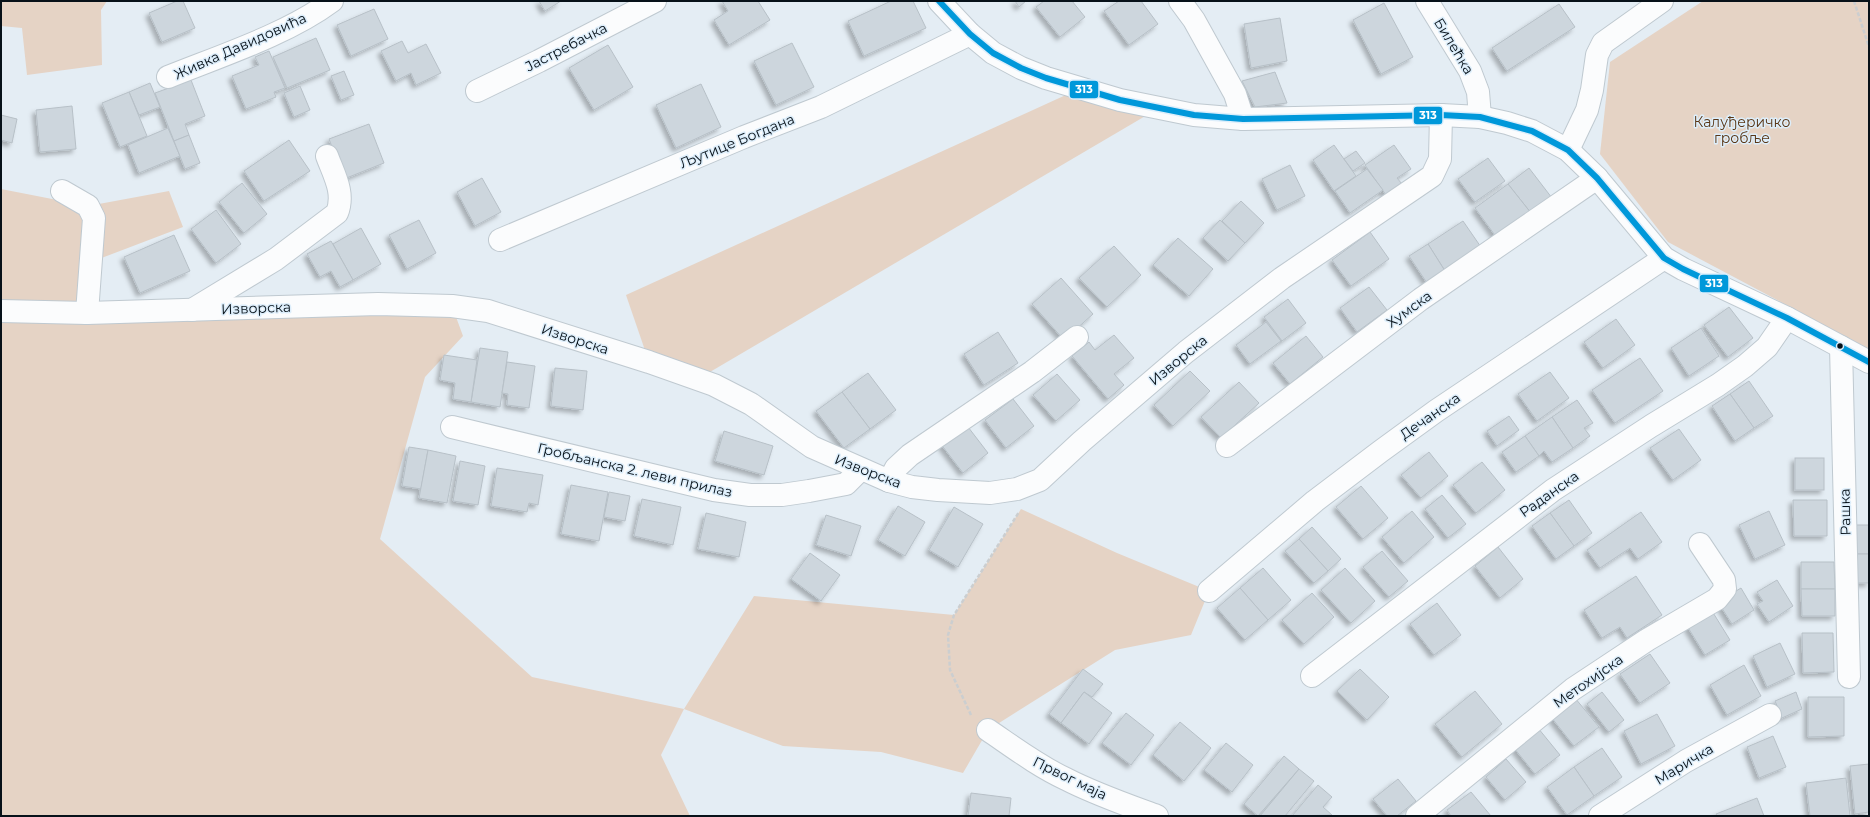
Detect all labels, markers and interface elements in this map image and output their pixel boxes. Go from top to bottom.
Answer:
street label: Живка Давидовића [171,9,309,83]
street label: Билећка [1430,14,1478,78]
street label: Јастребачка [522,19,610,75]
line badge: 313 [1069,80,1099,99]
text: 313 [1074,82,1093,96]
line badge: 313 [1413,106,1443,125]
text: 313 [1418,108,1437,122]
street label: Љутице Богдана [677,110,797,172]
park label: Калуђеричко гробље [1694,113,1791,147]
line badge: 313 [1699,274,1729,293]
text: 313 [1704,276,1723,290]
street label: Хумска [1383,287,1435,331]
street label: Изворска [221,298,291,318]
street label: Изворска [539,320,611,358]
street label: Изворска [1145,331,1211,389]
unlabelled marker [1835,341,1845,351]
street label: Дечанска [1396,389,1464,443]
street label: Гробљанска 2. леви прилаз [536,439,734,501]
street label: Изворска [832,450,904,492]
street label: Раданска [1516,467,1582,521]
street label: Рашка [1836,488,1854,536]
street label: Метохијска [1549,650,1627,712]
street label: Маричка [1651,739,1717,789]
street label: Првог маја [1030,752,1110,804]

